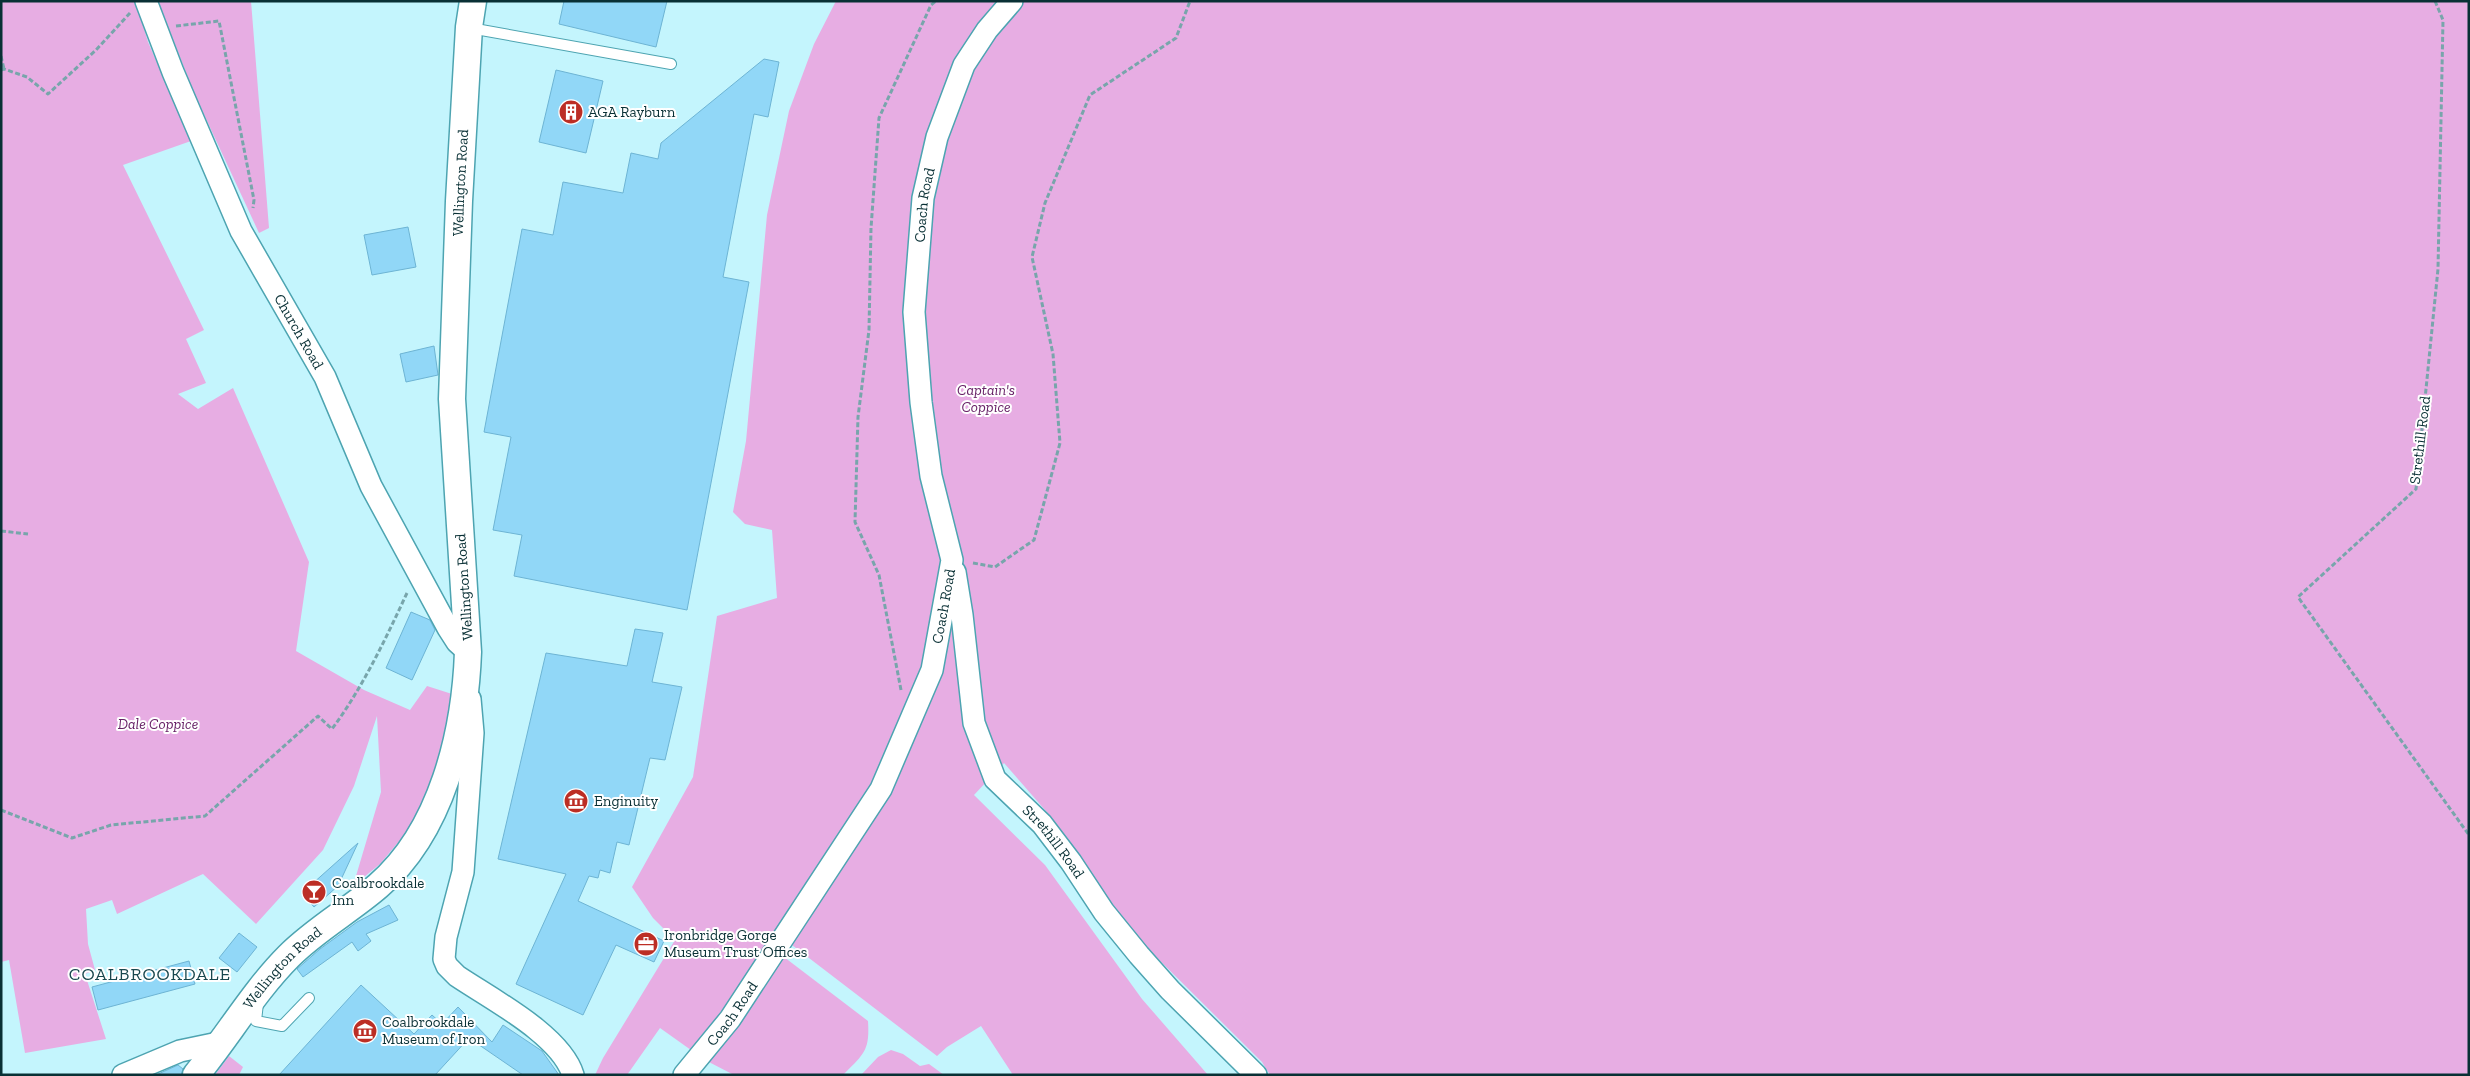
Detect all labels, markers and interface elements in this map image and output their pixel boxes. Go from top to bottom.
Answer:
building icon: AGA Rayburn [558,99,584,125]
place label: AGA Rayburn [588,103,676,121]
street label: Wellington Road [449,128,472,236]
street label: Coach Road [911,165,939,243]
street label: Church Road [270,291,328,373]
park label: Captain's Coppice [957,381,1015,416]
street label: Strethill Road [2406,394,2434,485]
street label: Wellington Road [451,532,477,641]
street label: Coach Road [928,567,959,645]
park label: Dale Coppice [118,715,198,733]
museum icon: Enginuity [563,788,589,814]
place label: Enginuity [594,792,659,810]
street label: Strethill Road [1019,801,1089,882]
place label: Coalbrookdale Inn [332,874,424,909]
bar icon: Coalbrookdale Inn [301,879,327,905]
street label: Wellington Road [239,922,326,1012]
place label: Ironbridge Gorge Museum Trust Offices [664,926,807,961]
office icon: Ironbridge Gorge Museum Trust Offices [633,931,659,957]
district label: COALBROOKDALE [69,963,231,985]
street label: Coach Road [703,977,762,1050]
place label: Coalbrookdale Museum of Iron [382,1013,485,1048]
museum icon: Coalbrookdale Museum of Iron [352,1018,378,1044]

